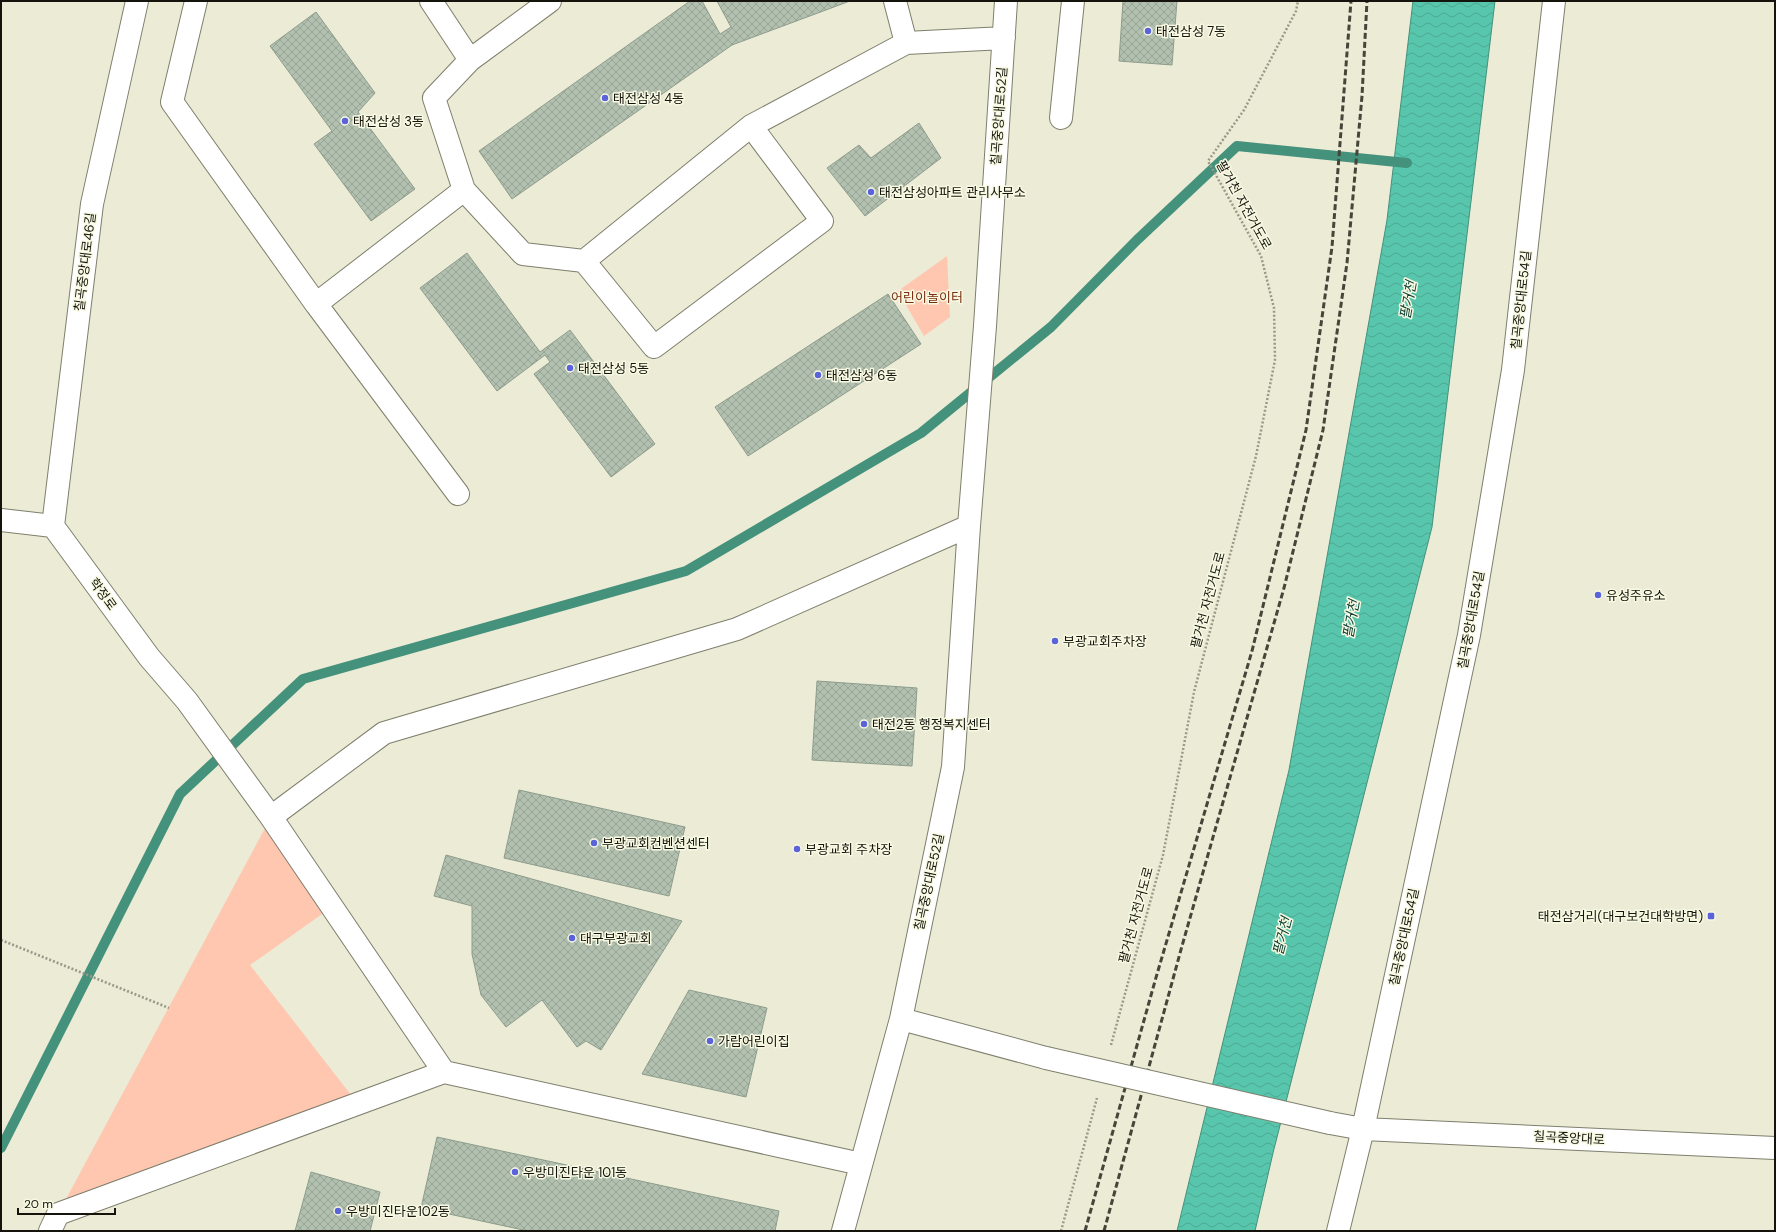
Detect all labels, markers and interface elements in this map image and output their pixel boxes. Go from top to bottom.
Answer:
place label: 태전삼성 7동 [1156,23,1226,40]
marker: 태전삼성 7동 [1143,26,1153,36]
street label: 칠곡중앙대로52길 [987,66,1011,166]
place label: 태전삼성 4동 [613,90,684,107]
marker: 태전삼성 4동 [600,93,610,103]
place label: 태전삼성 3동 [353,113,424,130]
marker: 태전삼성 3동 [340,116,350,126]
street label: 팔거천 자전거도로 [1213,158,1275,253]
place label: 태전삼성아파트 관리사무소 [879,184,1026,201]
marker: 태전삼성아파트 관리사무소 [866,187,876,197]
street label: 칠곡중앙대로46길 [70,211,100,313]
street label: 칠곡중앙대로54길 [1507,250,1535,350]
water label: 팔거천 [1396,278,1420,321]
park label: 어린이놀이터 [891,289,963,306]
place label: 태전삼성 5동 [578,360,649,377]
marker: 태전삼성 5동 [565,363,575,373]
place label: 태전삼성 6동 [826,367,897,384]
marker: 태전삼성 6동 [813,370,823,380]
street label: 팔거천 자전거도로 [1187,550,1229,650]
street label: 칠곡중앙대로54길 [1454,570,1488,670]
street label: 학정로 [86,574,120,614]
place label: 유성주유소 [1606,587,1666,604]
marker: 유성주유소 [1593,590,1603,600]
water label: 팔거천 [1339,597,1363,640]
place label: 부광교회주차장 [1063,633,1147,650]
marker: 부광교회주차장 [1050,636,1060,646]
place label: 태전2동 행정복지센터 [872,716,991,733]
marker: 태전2동 행정복지센터 [859,719,869,729]
street label: 칠곡중앙대로52길 [910,832,948,932]
place label: 부광교회컨벤션센터 [602,835,710,852]
marker: 부광교회컨벤션센터 [589,838,599,848]
place label: 부광교회 주차장 [805,841,892,858]
marker: 부광교회 주차장 [792,844,802,854]
street label: 팔거천 자전거도로 [1115,865,1157,965]
street label: 칠곡중앙대로54길 [1385,887,1423,987]
place label: 태전삼거리(대구보건대학방면) [1538,908,1703,925]
marker: 태전삼거리(대구보건대학방면) [1706,911,1716,921]
water label: 팔거천 [1269,914,1296,957]
place label: 대구부광교회 [580,930,652,947]
marker: 대구부광교회 [567,933,577,943]
place label: 가람어린이집 [718,1033,790,1050]
marker: 가람어린이집 [705,1036,715,1046]
street label: 칠곡중앙대로 [1533,1128,1605,1148]
place label: 우방미진타운 101동 [523,1164,627,1181]
marker: 우방미진타운 101동 [510,1167,520,1177]
scale bar [18,1190,115,1216]
text: 20 m [24,1196,53,1212]
place label: 우방미진타운102동 [346,1203,450,1220]
marker: 우방미진타운102동 [333,1206,343,1216]

